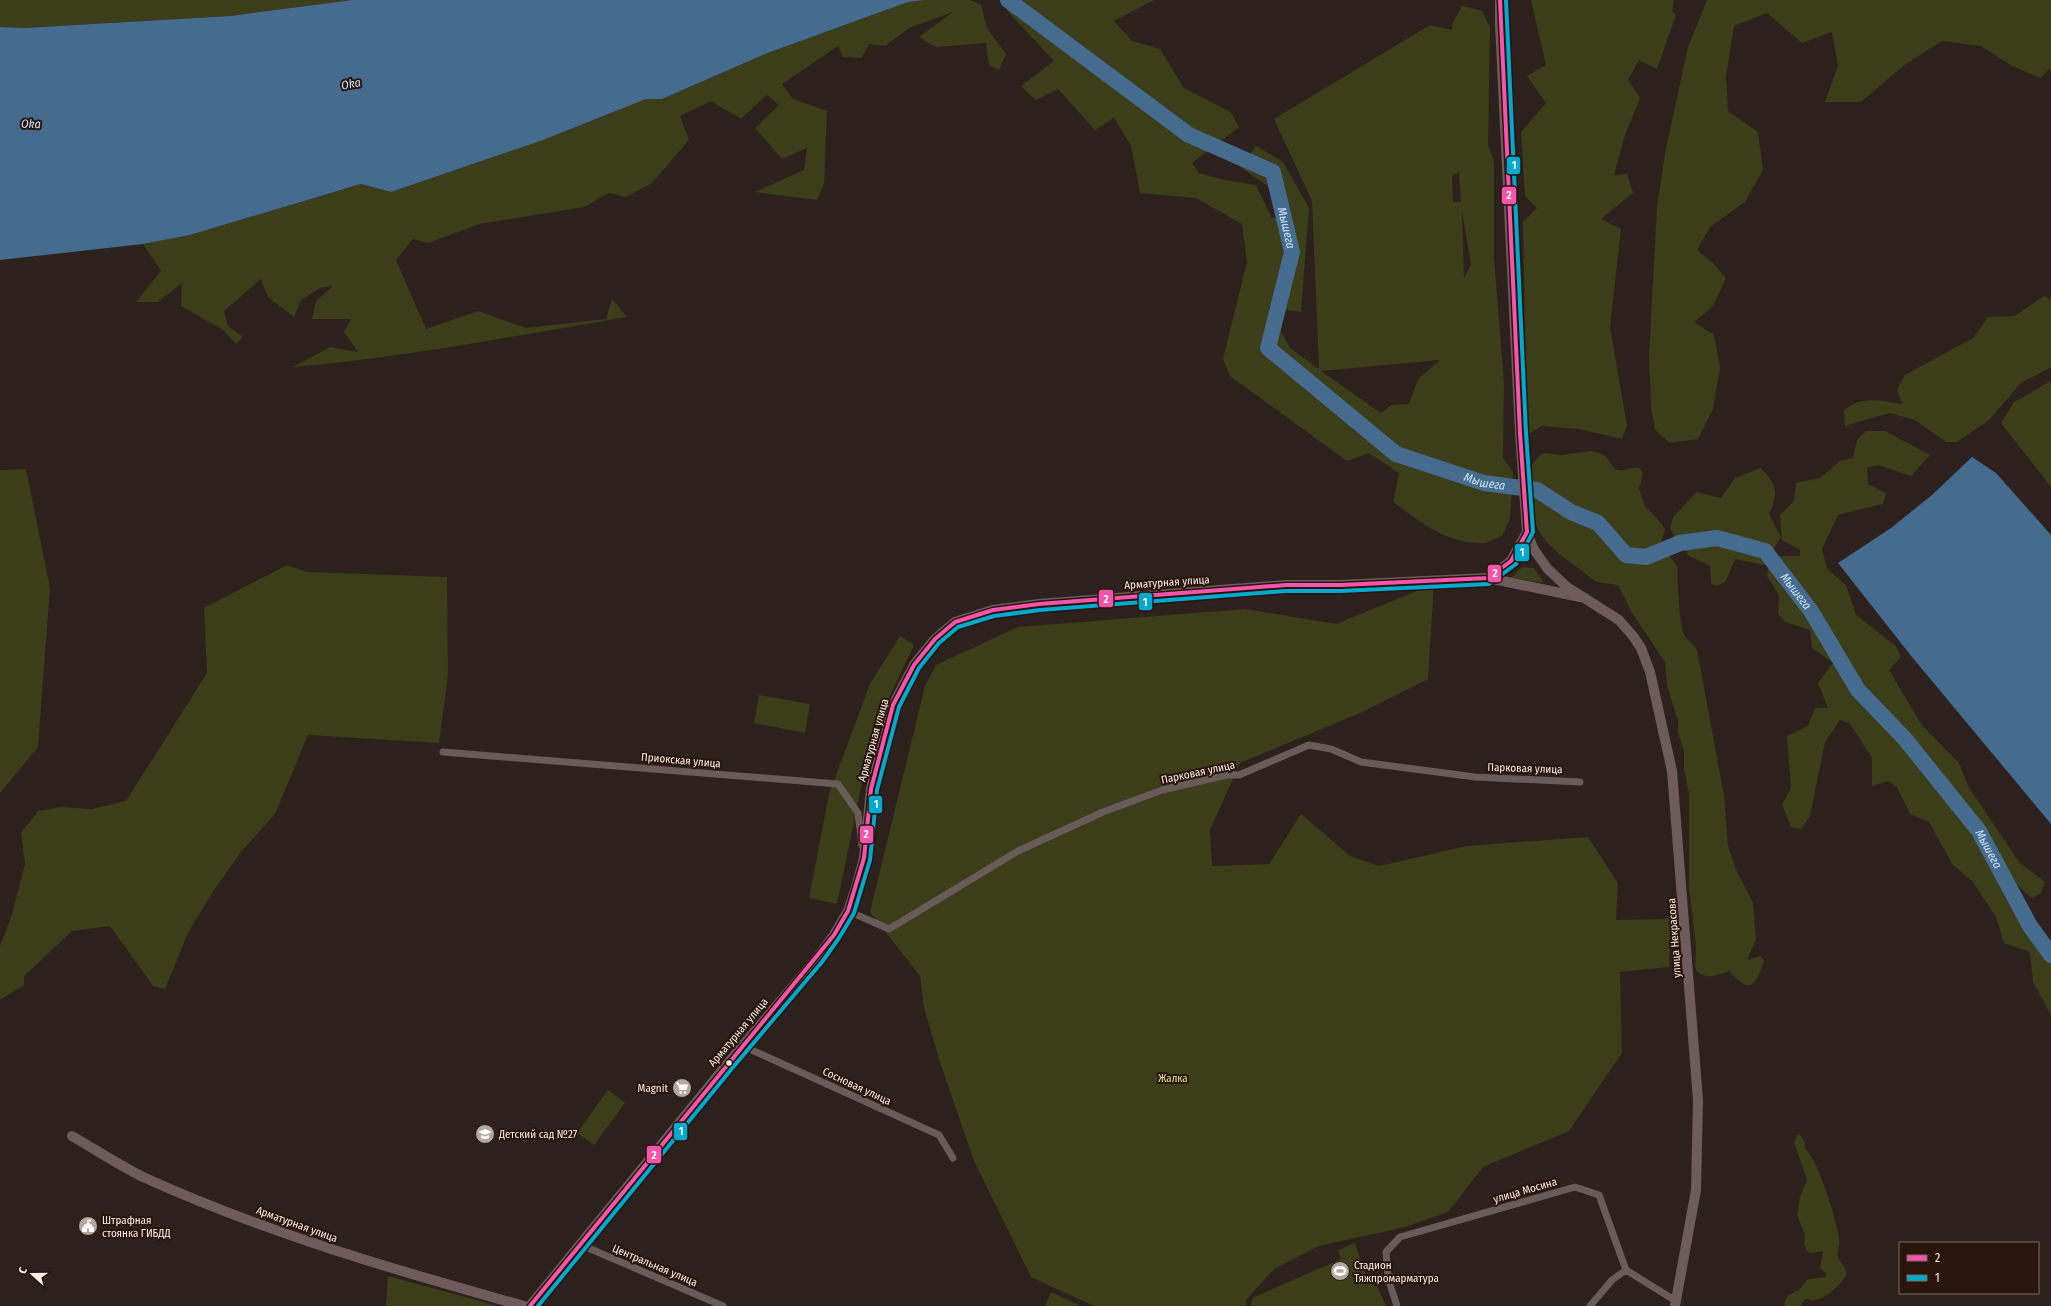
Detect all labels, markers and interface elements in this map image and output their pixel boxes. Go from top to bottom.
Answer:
water label: Oka [340,75,362,93]
water label: Oka [21,117,41,131]
line badge: 1 [1506,156,1521,175]
text: 1 [1512,159,1516,172]
line badge: 2 [1501,186,1517,205]
text: 2 [1505,189,1512,202]
water label: Мышега [1275,206,1298,250]
water label: Мышега [1462,470,1506,493]
line badge: 1 [1514,543,1530,562]
text: 1 [1520,546,1524,559]
line badge: 2 [1487,564,1502,583]
text: 2 [1491,567,1498,580]
water label: Мышега [1778,570,1814,612]
street label: Арматурная улица [1124,573,1210,592]
line badge: 2 [1098,589,1114,608]
line badge: 1 [1138,592,1153,611]
text: 2 [1102,593,1109,606]
text: 1 [1143,596,1147,609]
street label: Арматурная улица [855,697,892,783]
street label: Приокская улица [641,751,721,770]
street label: Парковая улица [1160,758,1236,787]
street label: Парковая улица [1487,761,1563,776]
line badge: 1 [868,795,883,814]
text: 1 [874,798,878,811]
line badge: 2 [859,825,874,844]
water label: Мышега [1972,827,2005,871]
text: 2 [862,828,869,841]
street label: улица Некрасова [1665,898,1684,978]
street label: Арматурная улица [706,995,771,1069]
unlabelled marker [724,1058,734,1068]
street label: Сосновая улица [821,1065,893,1108]
park label: Жалка [1158,1072,1188,1085]
supermarket icon: Magnit [671,1077,693,1099]
place label: Magnit [638,1082,668,1095]
line badge: 1 [673,1122,688,1141]
school or university icon: Детский сад №27 [474,1123,496,1145]
text: 1 [679,1125,683,1138]
place label: Детский сад №27 [498,1128,578,1141]
line badge: 2 [646,1145,662,1164]
text: 2 [650,1149,657,1162]
street label: улица Мосина [1492,1175,1558,1206]
street label: Арматурная улица [254,1204,339,1245]
place label: Штрафная стоянка ГИБДД [102,1214,171,1240]
public building icon: Штрафная стоянка ГИБДД [77,1215,99,1237]
street label: Центральная улица [610,1242,699,1289]
legend [1899,1242,2039,1294]
text: 2 [1935,1251,1940,1265]
north arrow [12,1254,52,1294]
place label: Стадион Тяжпромарматура [1354,1259,1439,1285]
sports icon: Стадион Тяжпромарматура [1329,1260,1351,1282]
text: С [16,1265,30,1276]
text: 1 [1935,1271,1940,1285]

